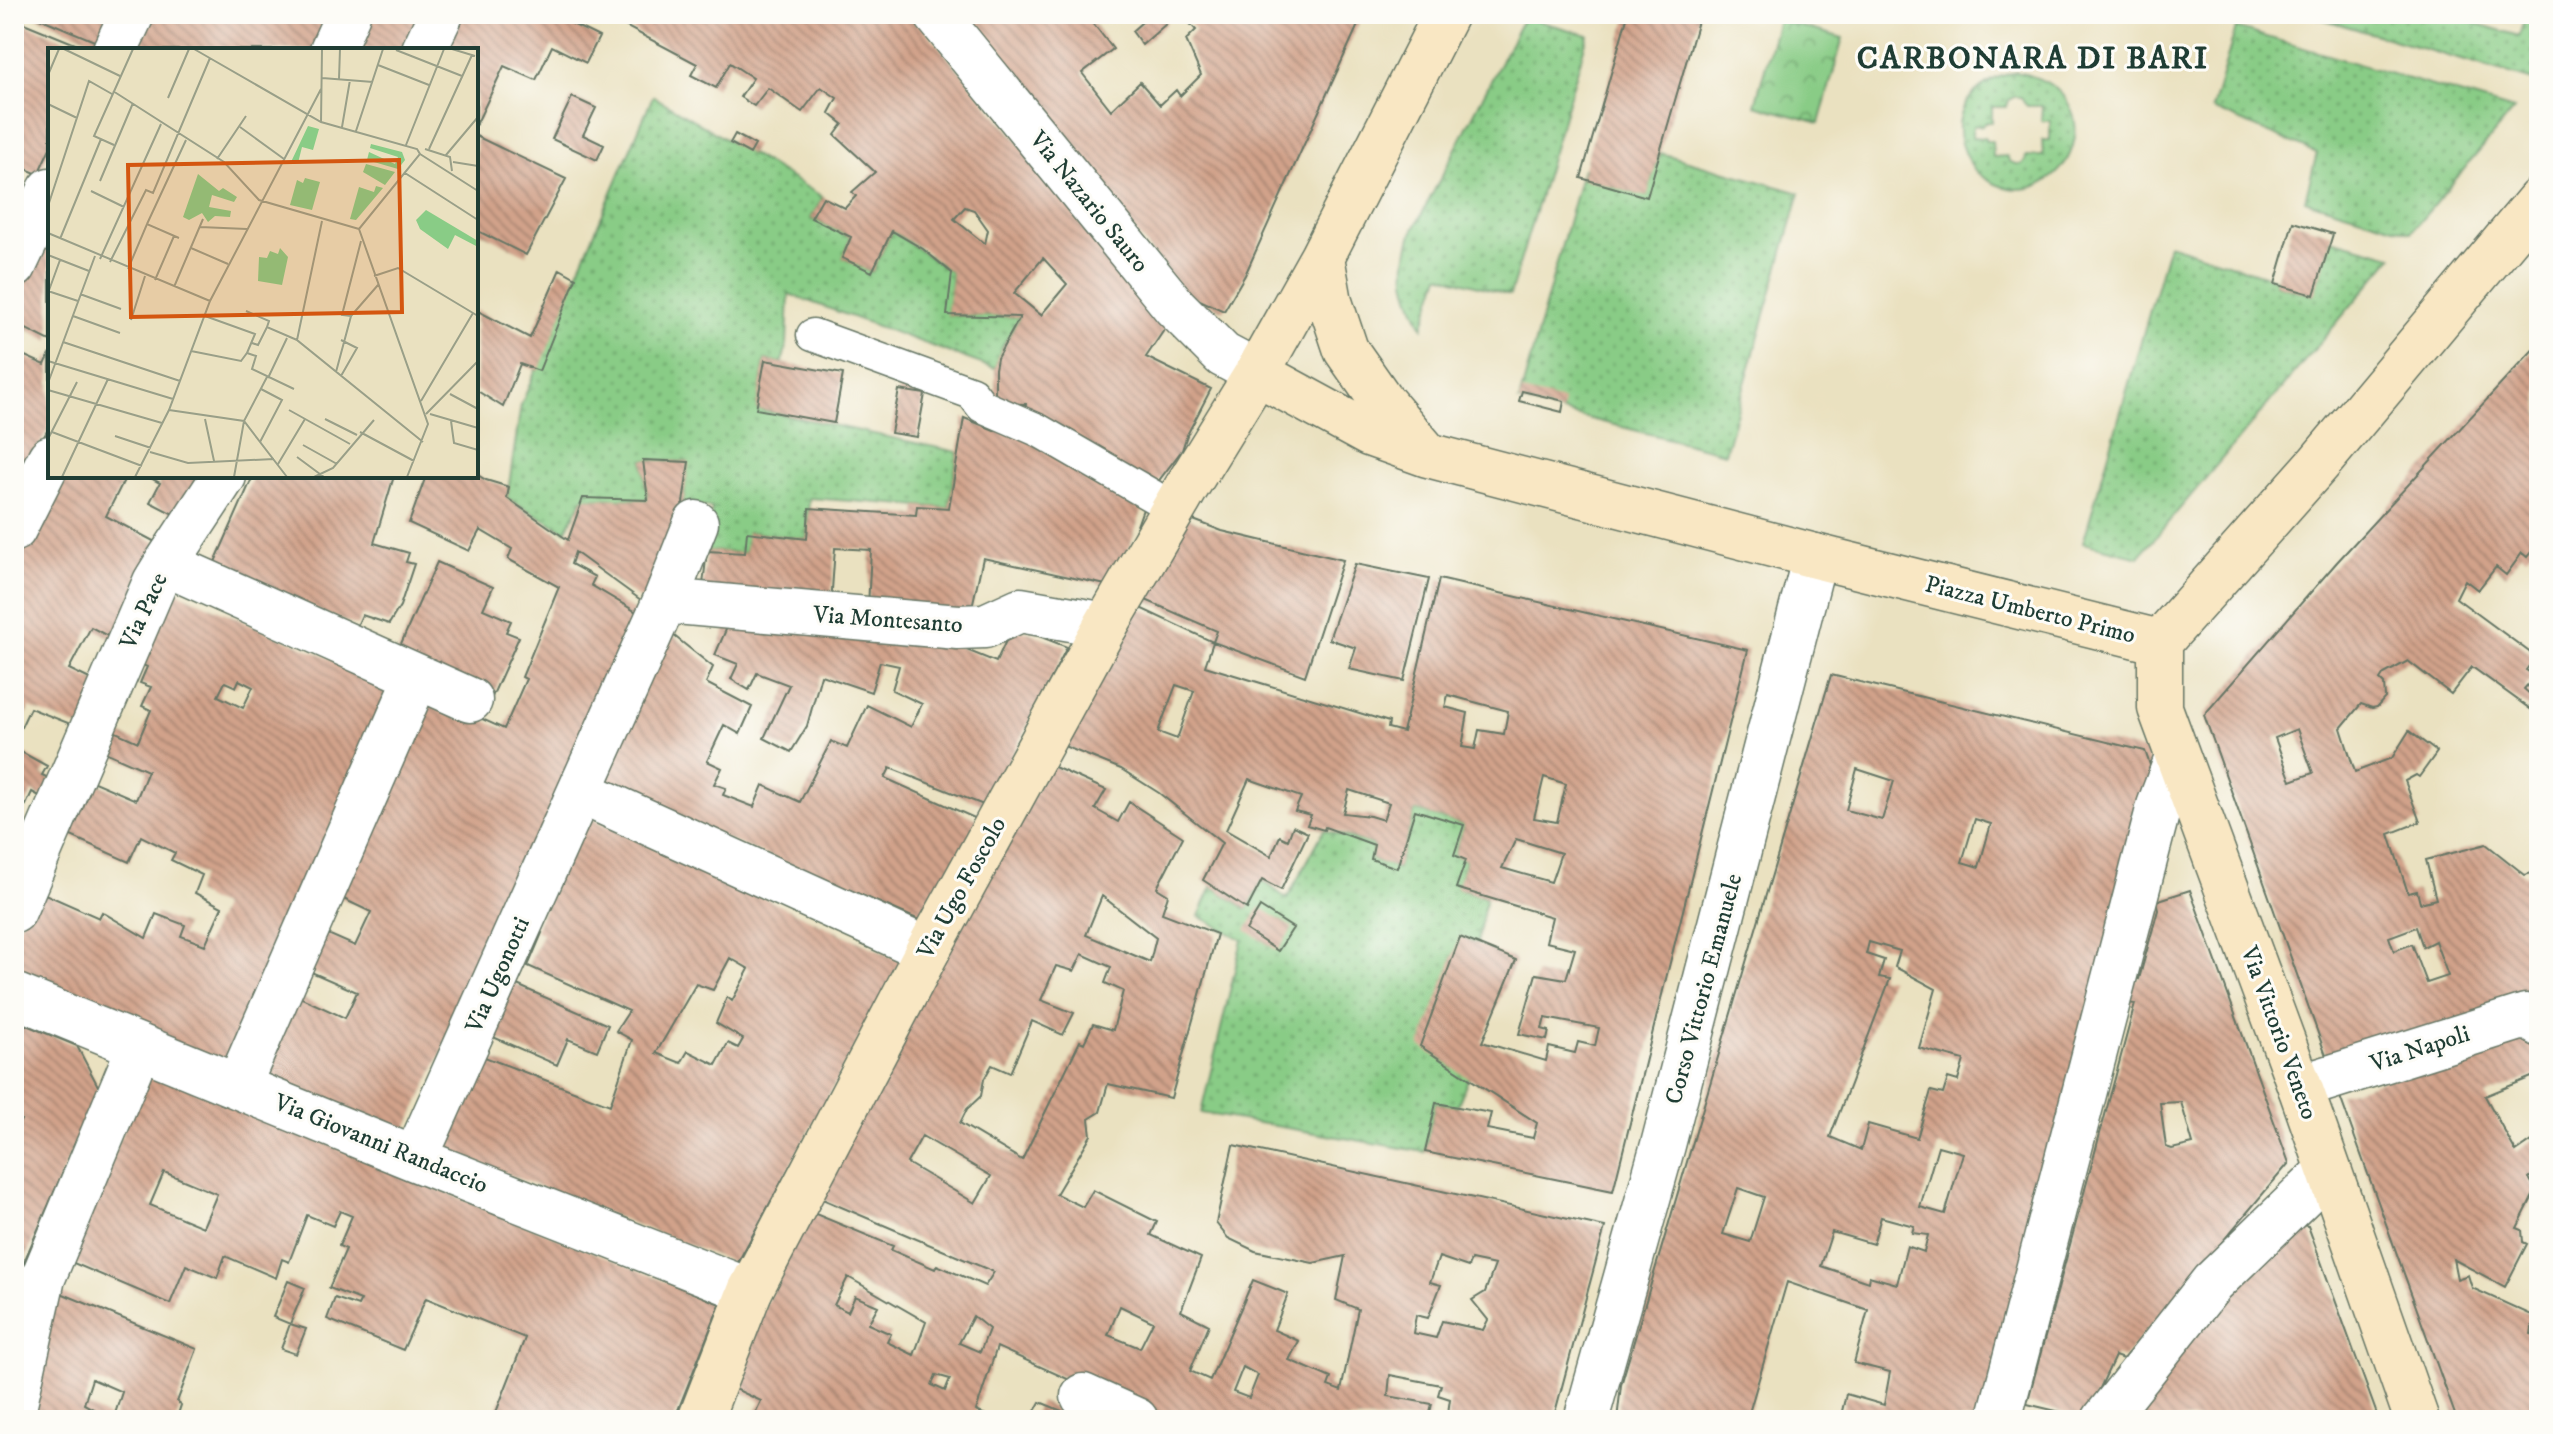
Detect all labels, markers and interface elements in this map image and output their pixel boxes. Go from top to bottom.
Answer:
district label: CARBONARA DI BARI [1857,39,2209,79]
inset map [48,48,478,478]
street label: Via Nazario Sauro [1022,124,1155,279]
street label: Via Pace [113,568,175,655]
street label: Piazza Umberto Primo [1922,569,2138,651]
street label: Via Montesanto [811,600,964,640]
street label: Via Ugo Foscolo [910,812,1013,965]
street label: Corso Vittorio Emanuele [1659,870,1749,1108]
street label: Via Ugonotti [459,912,537,1038]
street label: Via Vittorio Veneto [2233,941,2324,1124]
street label: Via Napoli [2365,1019,2474,1079]
street label: Via Giovanni Randaccio [269,1087,492,1201]

